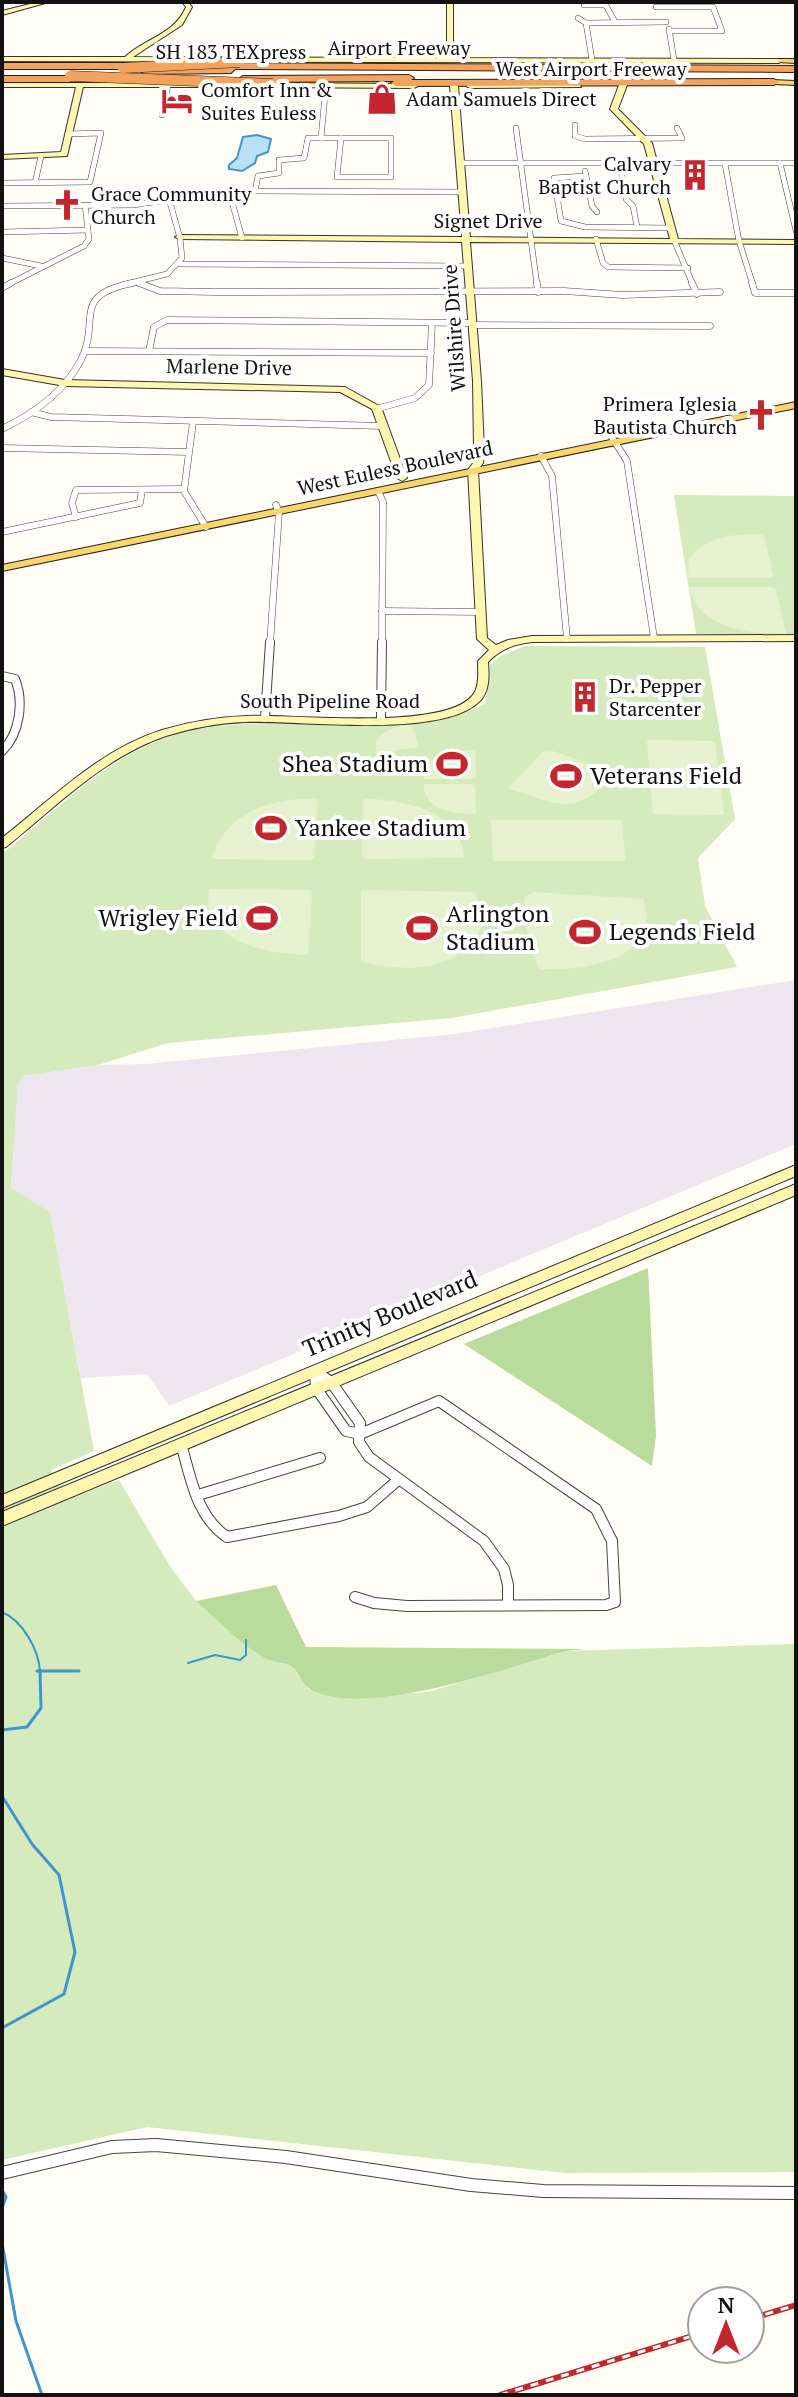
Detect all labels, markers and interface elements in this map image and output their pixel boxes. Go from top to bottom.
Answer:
street label: Airport Freeway [327,34,471,61]
street label: SH 183 TEXpress [156,38,306,65]
street label: West Airport Freeway [495,55,687,82]
place label: Comfort Inn & Suites Euless [201,76,332,126]
shop icon: Adam Samuels Direct [365,82,399,116]
hotel icon: Comfort Inn & Suites Euless [160,84,194,118]
place label: Adam Samuels Direct [406,85,597,112]
place label: Calvary Baptist Church [538,150,672,200]
building icon: Calvary Baptist Church [678,158,712,192]
place label: Grace Community Church [91,180,252,230]
church icon: Grace Community Church [50,188,84,222]
street label: Signet Drive [433,207,543,234]
street label: Wilshire Drive [436,264,471,393]
street label: Marlene Drive [166,352,292,381]
place label: Primera Iglesia Bautista Church [594,390,737,440]
church icon: Primera Iglesia Bautista Church [744,398,778,432]
street label: West Euless Boulevard [295,434,495,501]
place label: Dr. Pepper Starcenter [609,672,702,722]
building icon: Dr. Pepper Starcenter [568,680,602,714]
street label: South Pipeline Road [240,687,420,714]
place label: Shea Stadium [282,747,428,779]
sports icon: Shea Stadium [435,747,469,781]
sports icon: Veterans Field [549,759,583,793]
place label: Veterans Field [590,759,742,791]
sports icon: Yankee Stadium [254,811,288,845]
place label: Yankee Stadium [295,811,466,843]
place label: Arlington Stadium [446,897,549,957]
place label: Wrigley Field [98,901,238,933]
sports icon: Wrigley Field [245,901,279,935]
sports icon: Arlington Stadium [405,911,439,945]
sports icon: Legends Field [568,915,602,949]
place label: Legends Field [609,915,756,947]
street label: Trinity Boulevard [298,1262,482,1364]
north arrow [686,2285,766,2365]
text: N [718,2290,735,2319]

